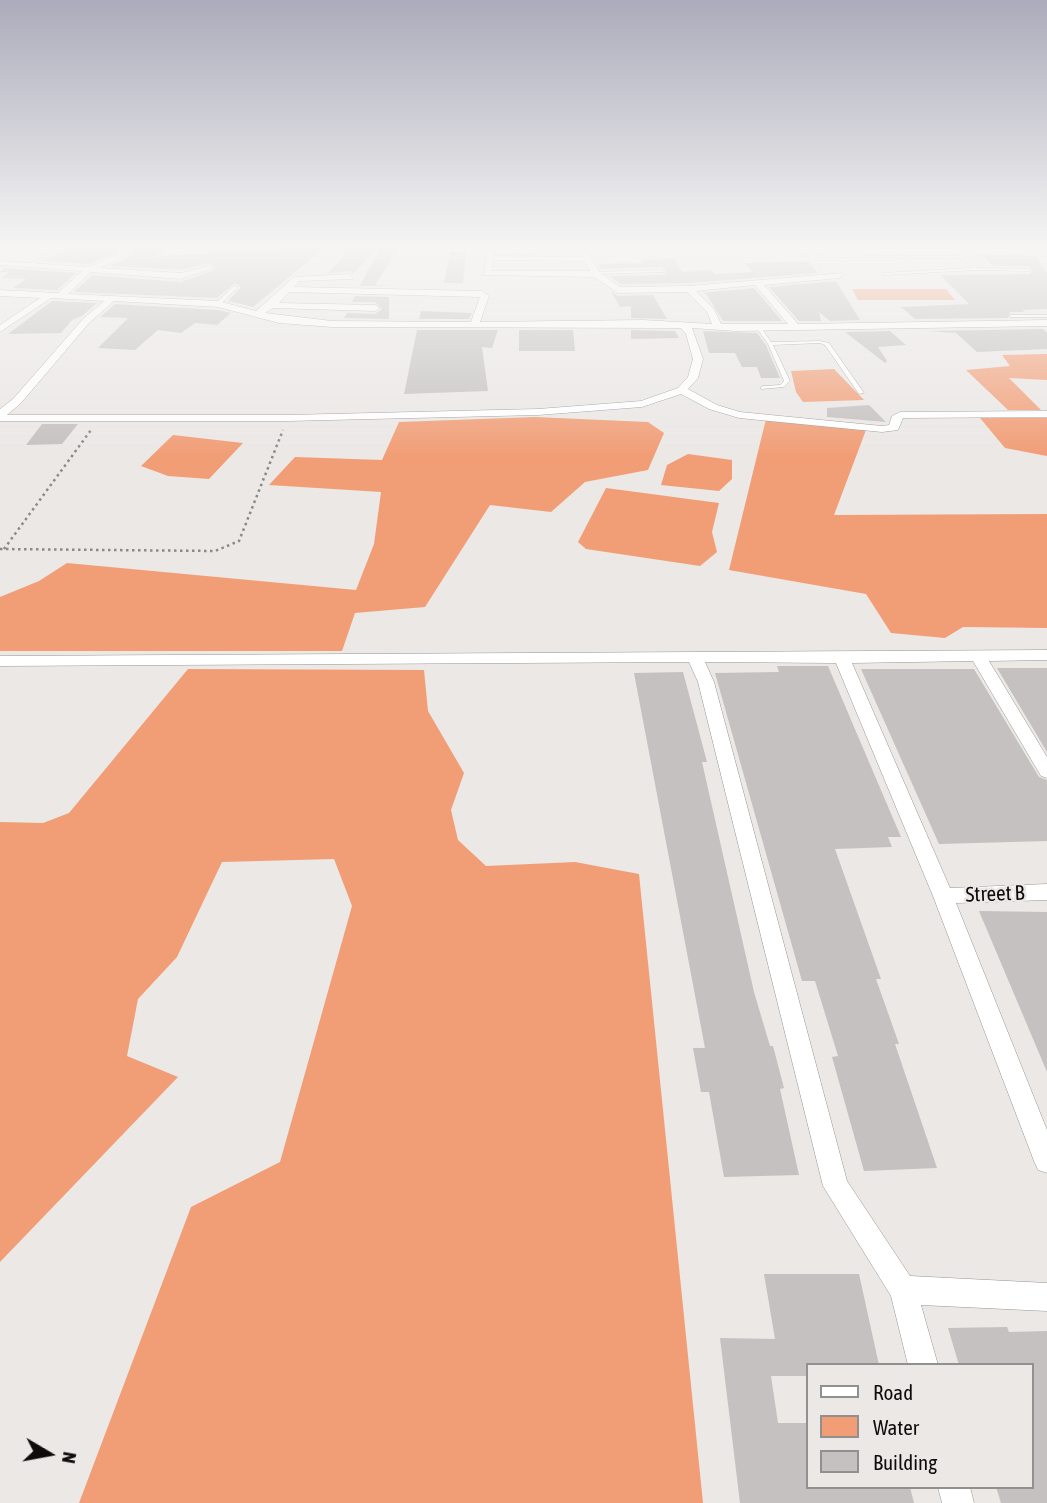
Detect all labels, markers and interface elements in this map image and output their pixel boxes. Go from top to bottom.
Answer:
street label: Street B [965,880,1025,908]
legend [806,1363,1033,1489]
text: Road [873,1380,913,1404]
text: Water [873,1415,919,1439]
north arrow [14,1419,84,1489]
text: N [58,1450,81,1465]
text: Building [873,1450,937,1474]

